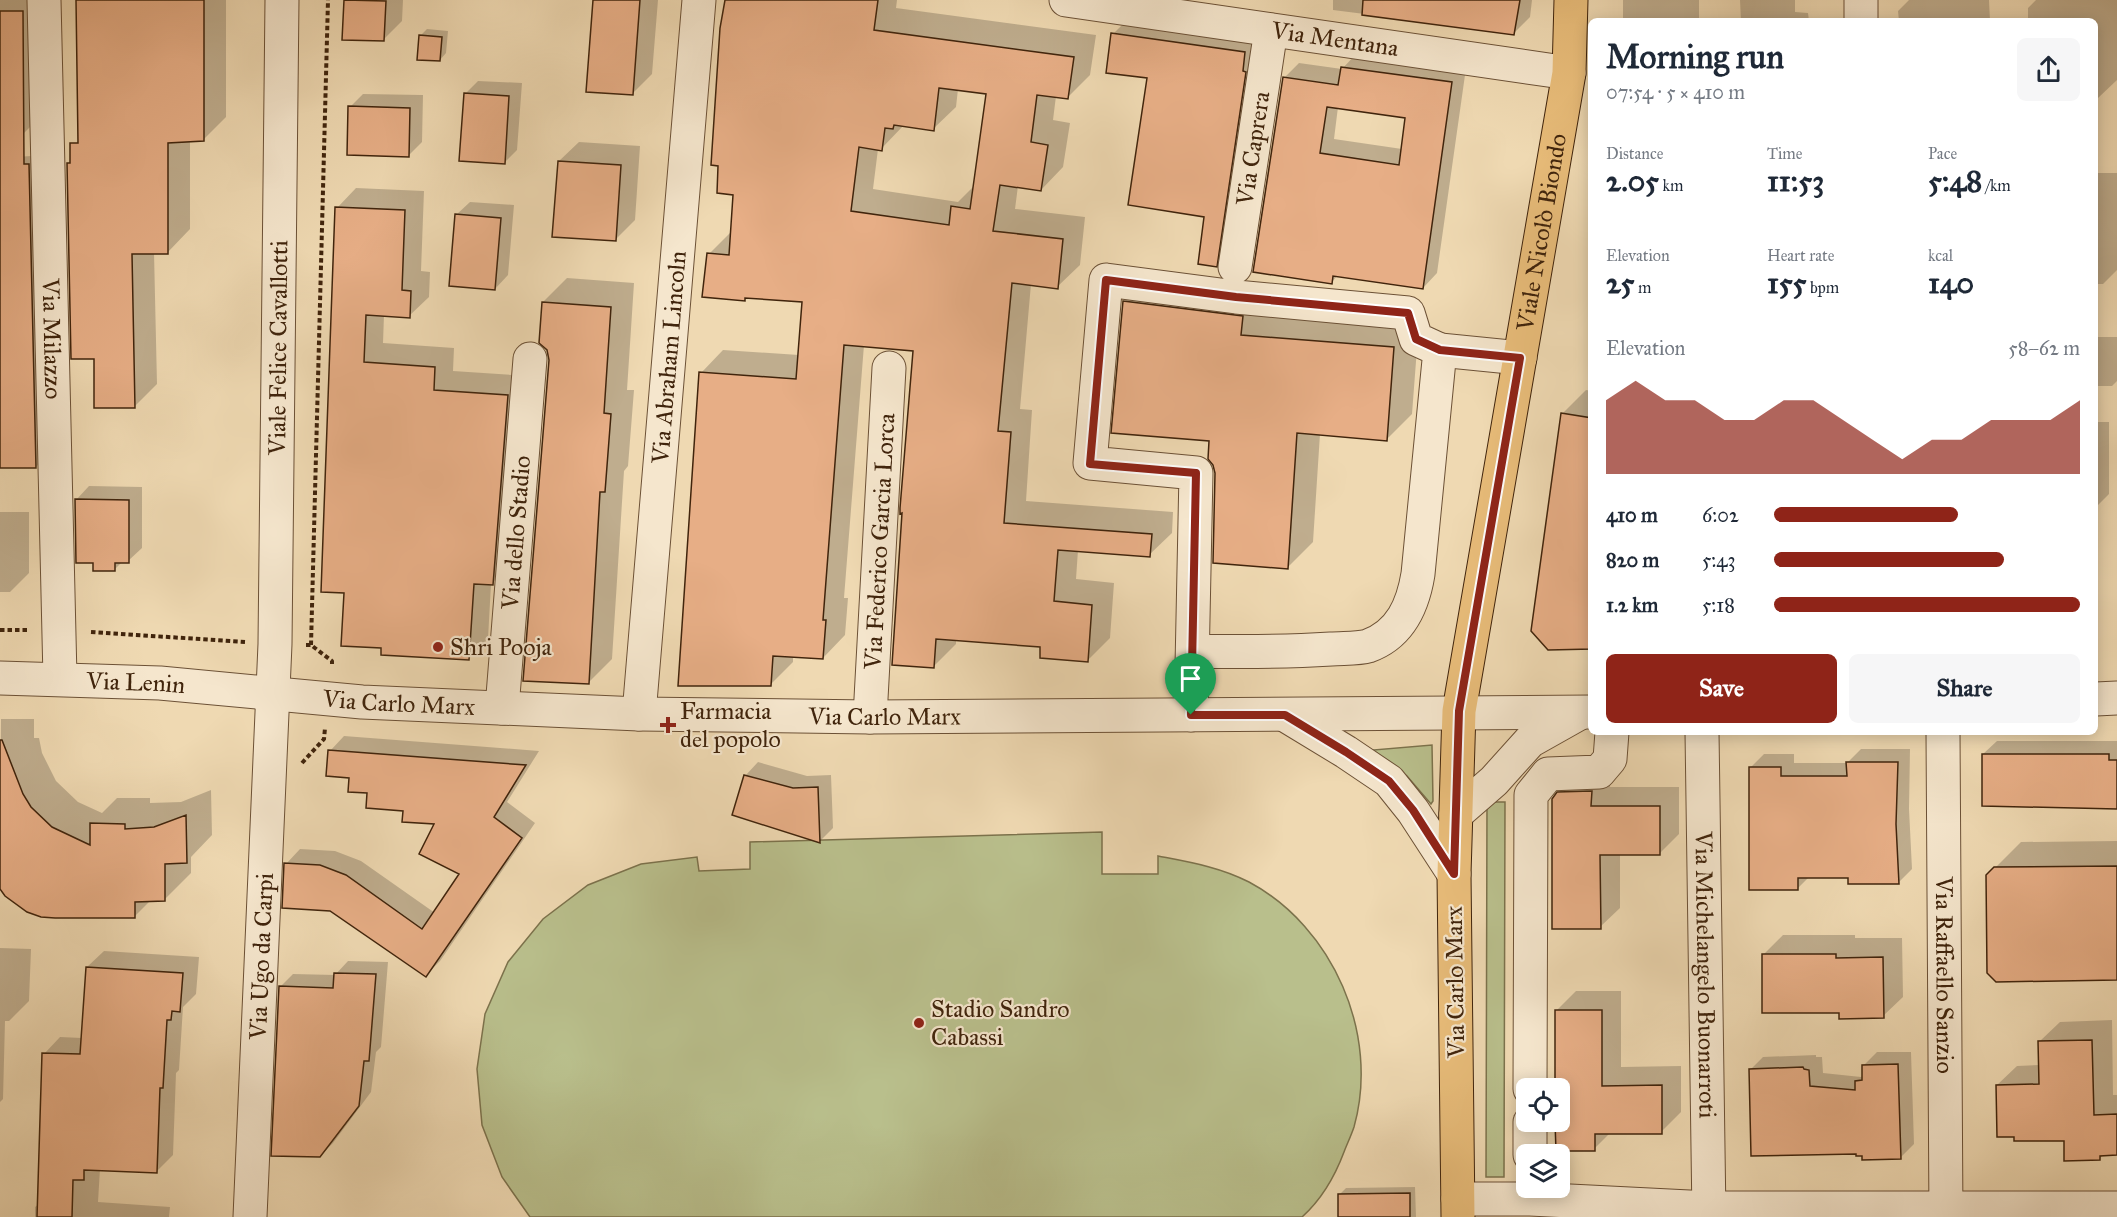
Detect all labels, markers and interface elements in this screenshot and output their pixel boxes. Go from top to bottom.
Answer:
street label: Via Mentana [1269,15,1401,63]
text: Morning run [1606,37,1784,77]
button: share [2017,38,2080,101]
text: 07:54 · 5 × 410 m [1606,80,1745,104]
street label: Via Caprera [1229,88,1277,208]
street label: Viale Nicolò Biondo [1510,131,1573,334]
text: Distance [1606,144,1663,163]
text: Time [1767,144,1802,163]
text: Pace [1928,144,1957,163]
text: 2.05 [1606,163,1659,199]
text: 11:53 [1767,163,1824,199]
text: 5:48 [1928,163,1982,199]
text: km [1659,176,1683,195]
text: /km [1982,176,2011,195]
street label: Viale Felice Cavallotti [262,239,294,456]
text: Elevation [1606,246,1670,265]
text: Heart rate [1767,246,1834,265]
text: kcal [1928,246,1953,265]
street label: Via Abraham Lincoln [645,250,693,466]
text: 25 [1606,265,1635,301]
text: 155 [1767,265,1807,301]
text: 140 [1928,265,1974,301]
street label: Via Milazzo [36,277,68,400]
text: m [1635,278,1651,297]
text: bpm [1807,278,1839,297]
text: Elevation [1606,336,1685,360]
text: 58–62 m [2008,336,2080,360]
street label: Via Federico Garcia Lorca [858,411,902,671]
street label: Via dello Stadio [495,454,537,612]
text: 410 m [1606,503,1658,527]
text: 6:02 [1702,503,1739,527]
text: 820 m [1606,548,1659,572]
text: 5:43 [1702,548,1735,572]
text: 1.2 km [1606,593,1658,617]
text: 5:18 [1702,593,1735,617]
place label: Shri Pooja [450,632,552,662]
marker: Shri Pooja [431,640,445,654]
pin [1165,653,1216,715]
button: Save [1606,654,1837,723]
button: Share [1849,654,2080,723]
icon: arrive [1174,662,1207,695]
street label: Via Lenin [85,666,187,700]
street label: Via Carlo Marx [321,683,476,722]
place label: Farmacia del popolo [680,696,781,754]
street label: Via Carlo Marx [807,701,961,732]
marker: Farmacia del popolo [661,718,675,732]
street label: Via Michelangelo Buonarroti [1688,830,1723,1119]
street label: Via Ugo da Carpi [243,872,280,1041]
street label: Via Raffaello Sanzio [1929,875,1960,1074]
street label: Via Carlo Marx [1439,905,1471,1059]
place label: Stadio Sandro Cabassi [931,994,1070,1052]
marker: Stadio Sandro Cabassi [912,1016,926,1030]
map controls [1516,1078,1570,1198]
button: locate [1516,1078,1570,1132]
button: layers [1516,1144,1570,1198]

